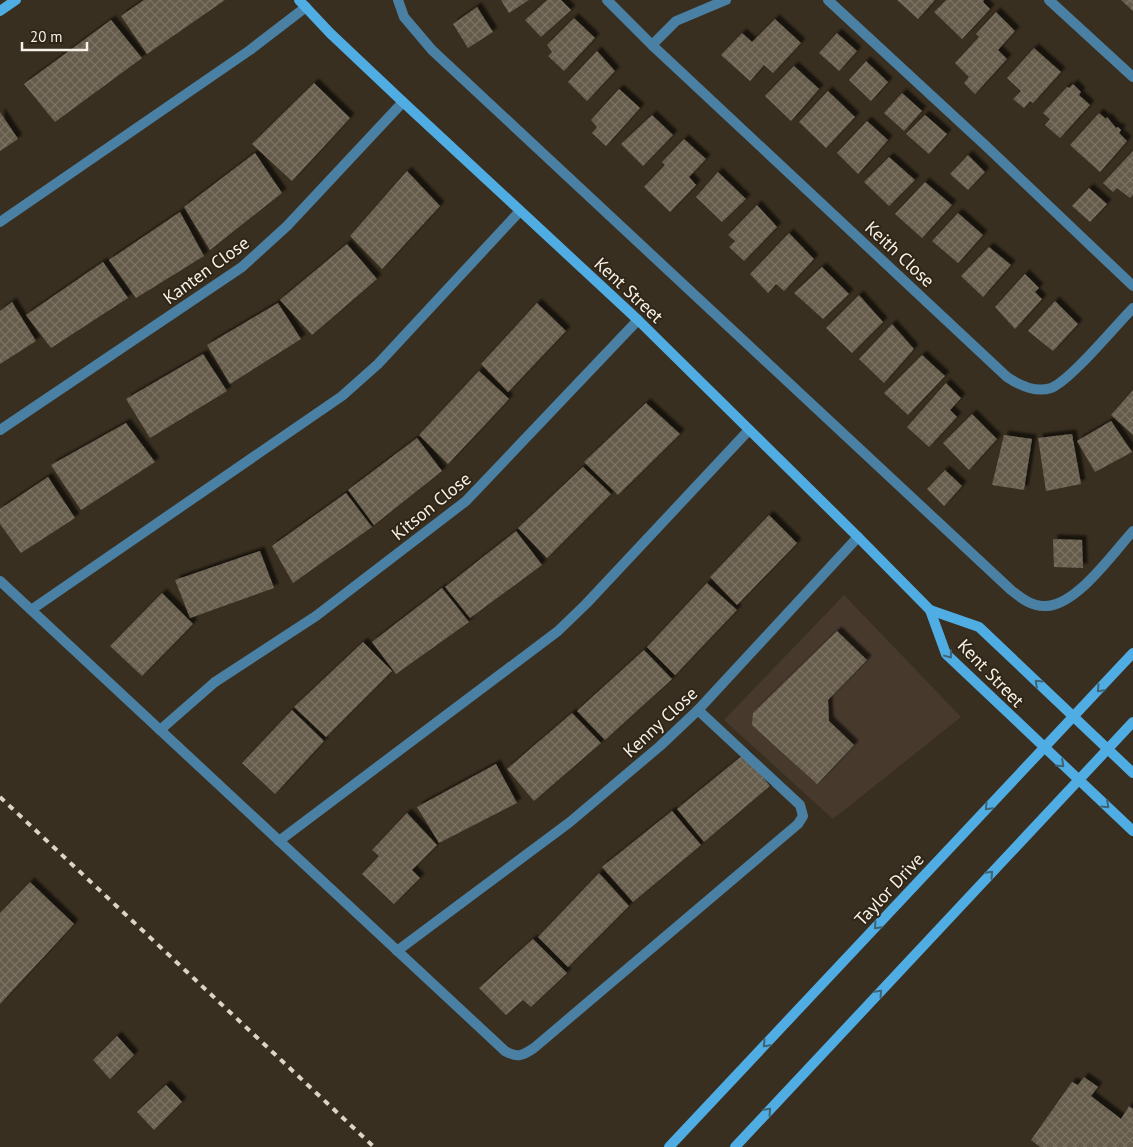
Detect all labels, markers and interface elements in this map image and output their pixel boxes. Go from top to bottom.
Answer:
scale bar [22,20,88,52]
text: 20 m [30,27,63,46]
street label: Keith Close [860,216,940,292]
street label: Kanten Close [158,231,254,309]
street label: Kent Street [590,252,668,328]
street label: Kitson Close [387,467,475,545]
street label: Kent Street [953,634,1029,712]
one-way arrow [943,649,952,659]
one-way arrow [1035,680,1044,689]
street label: Kenny Close [618,682,702,762]
one-way arrow [1097,683,1106,692]
one-way arrow [1056,758,1065,767]
one-way arrow [1100,799,1109,808]
one-way arrow [985,801,994,810]
street label: Taylor Drive [849,848,929,930]
one-way arrow [984,871,993,880]
one-way arrow [874,920,883,929]
one-way arrow [873,989,882,998]
one-way arrow [763,1038,772,1047]
one-way arrow [762,1108,771,1117]

